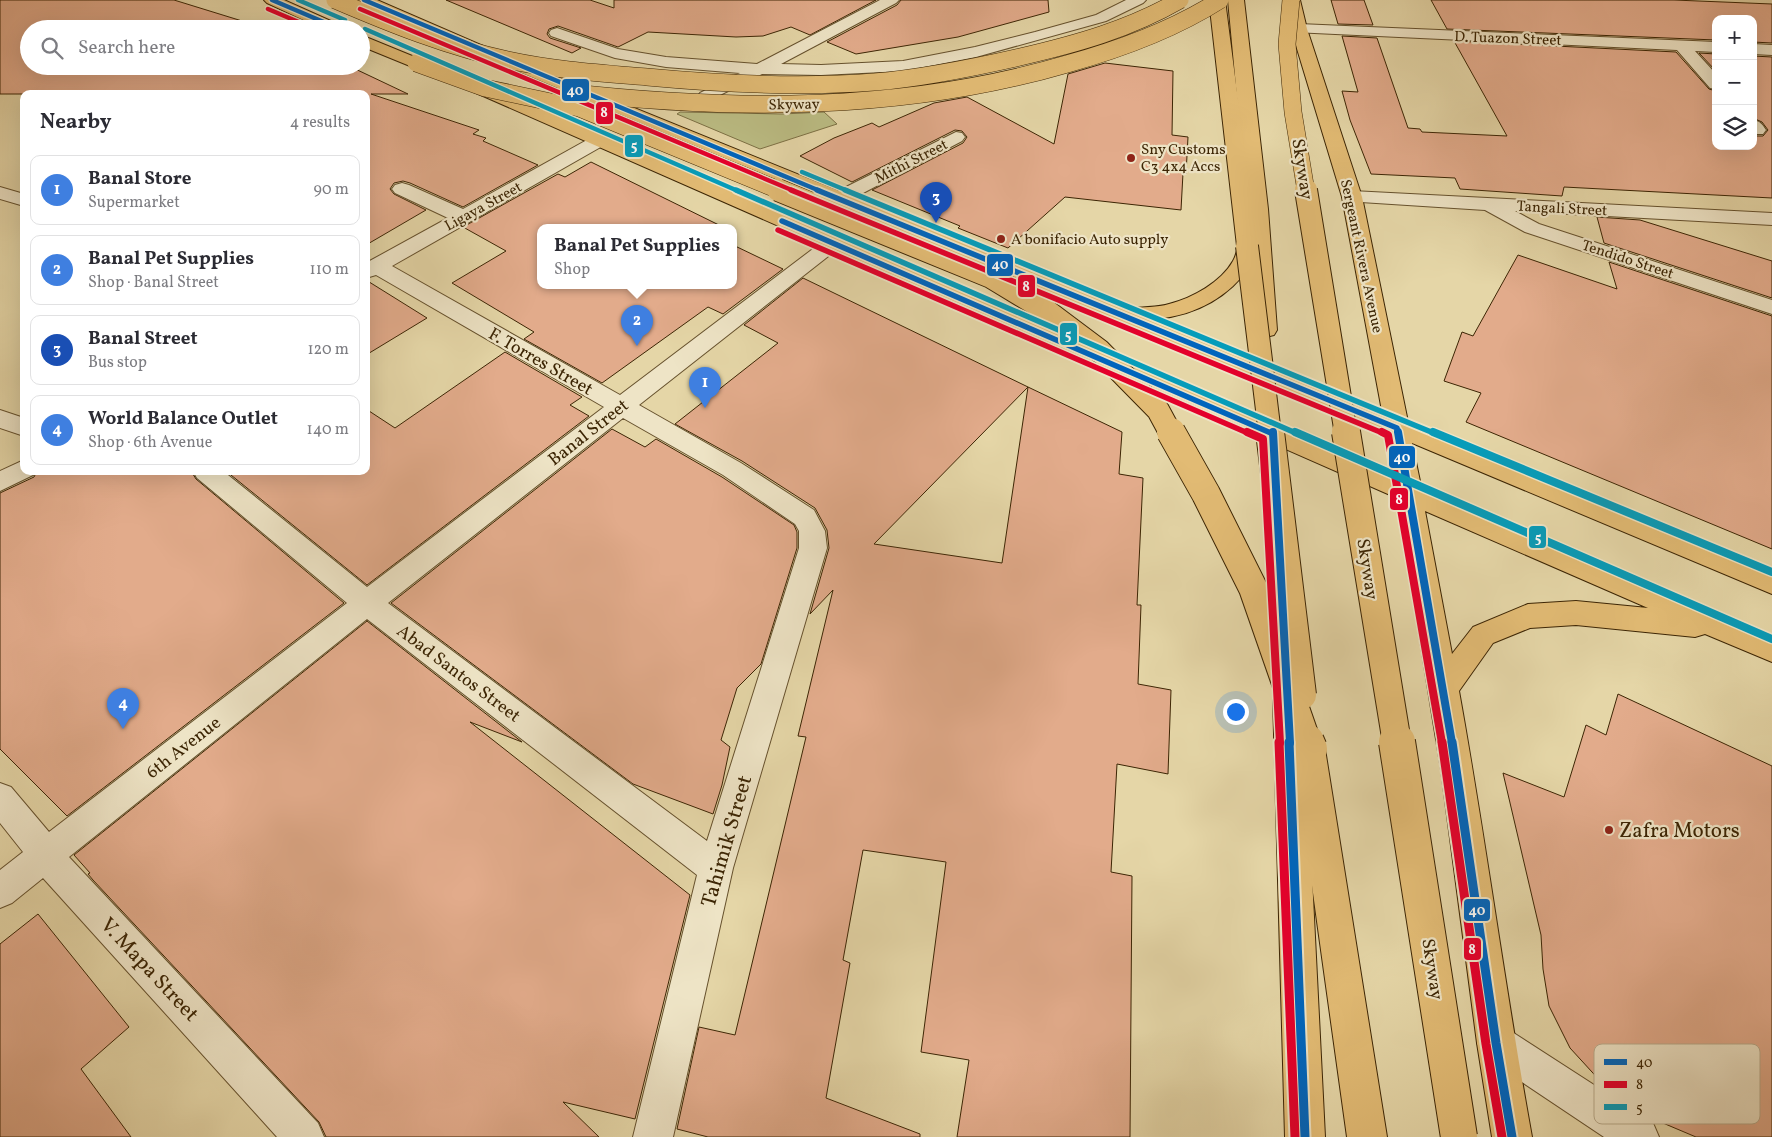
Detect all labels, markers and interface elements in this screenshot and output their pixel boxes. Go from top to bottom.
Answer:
map controls [1712,15,1757,150]
button: + [1712,15,1757,60]
search box [20,20,370,75]
street label: D. Tuazon Street [1454,27,1562,52]
icon: search [38,34,66,62]
text: Search here [78,35,175,61]
button: − [1712,60,1757,105]
line badge: 40 [561,78,590,102]
text: 40 [567,82,584,101]
street label: Skyway [768,95,820,116]
line badge: 8 [595,101,614,125]
text: 8 [600,104,608,123]
button: layers [1712,105,1757,150]
text: Nearby [40,108,111,137]
text: 4 results [290,112,350,134]
line badge: 5 [624,134,644,158]
street label: Mithi Street [871,135,952,190]
text: 5 [631,137,638,156]
street label: Skyway [1284,137,1319,202]
place label: Sny Customs C3 4x4 Accs [1141,140,1226,178]
marker: Sny Customs C3 4x4 Accs [1125,152,1137,164]
text: Banal Store [88,166,191,192]
street label: Ligaya Street [441,177,526,237]
street label: Sergeant Rivera Avenue [1334,178,1387,335]
text: 1 [54,179,60,201]
text: 90 m [313,179,349,201]
pin: 3 [920,182,952,223]
text: Supermarket [88,192,180,214]
street label: Tangali Street [1516,197,1608,222]
popup [537,224,737,289]
place label: A bonifacio Auto supply [1011,230,1168,251]
text: Banal Pet Supplies [554,233,720,259]
marker: A bonifacio Auto supply [995,233,1007,245]
street label: Tendido Street [1579,236,1676,285]
text: Banal Pet Supplies [88,246,254,272]
line badge: 40 [986,253,1014,277]
text: 40 [992,256,1009,275]
text: 2 [53,259,61,281]
text: 110 m [310,259,349,281]
text: Shop [554,259,590,281]
text: Shop · Banal Street [88,272,219,294]
line badge: 8 [1017,274,1036,298]
text: 8 [1022,278,1030,297]
pin: 2 [621,305,653,346]
street label: F. Torres Street [483,322,597,402]
line badge: 5 [1059,322,1078,346]
text: Banal Street [88,326,198,352]
text: 5 [1065,326,1072,345]
text: 3 [53,339,61,361]
text: 120 m [307,339,349,361]
text: Bus stop [88,352,147,374]
pin: 1 [689,367,721,408]
street label: Banal Street [543,394,634,473]
text: World Balance Outlet [88,406,278,432]
text: 4 [52,419,62,441]
text: 140 m [307,419,349,441]
text: Shop · 6th Avenue [88,432,212,454]
line badge: 40 [1388,445,1416,469]
text: 40 [1394,449,1411,468]
line badge: 8 [1389,487,1409,511]
text: 8 [1395,491,1403,510]
line badge: 5 [1528,525,1547,549]
text: 5 [1535,529,1542,548]
street label: Skyway [1349,537,1384,602]
street label: Abad Santos Street [391,619,525,729]
pin: 4 [107,688,139,729]
your location [1223,699,1249,725]
street label: 6th Avenue [141,711,227,785]
street label: Tahimik Street [695,772,760,911]
place label: Zafra Motors [1619,817,1740,846]
marker: Zafra Motors [1603,824,1615,836]
line badge: 40 [1463,898,1491,922]
text: 40 [1469,902,1486,921]
street label: V. Mapa Street [93,912,205,1028]
street label: Skyway [1414,937,1449,1002]
line badge: 8 [1463,937,1482,961]
text: 8 [1468,941,1476,960]
legend [1594,1044,1760,1124]
text: 40 [1636,1054,1653,1073]
text: 8 [1636,1076,1643,1095]
text: 5 [1636,1099,1643,1118]

